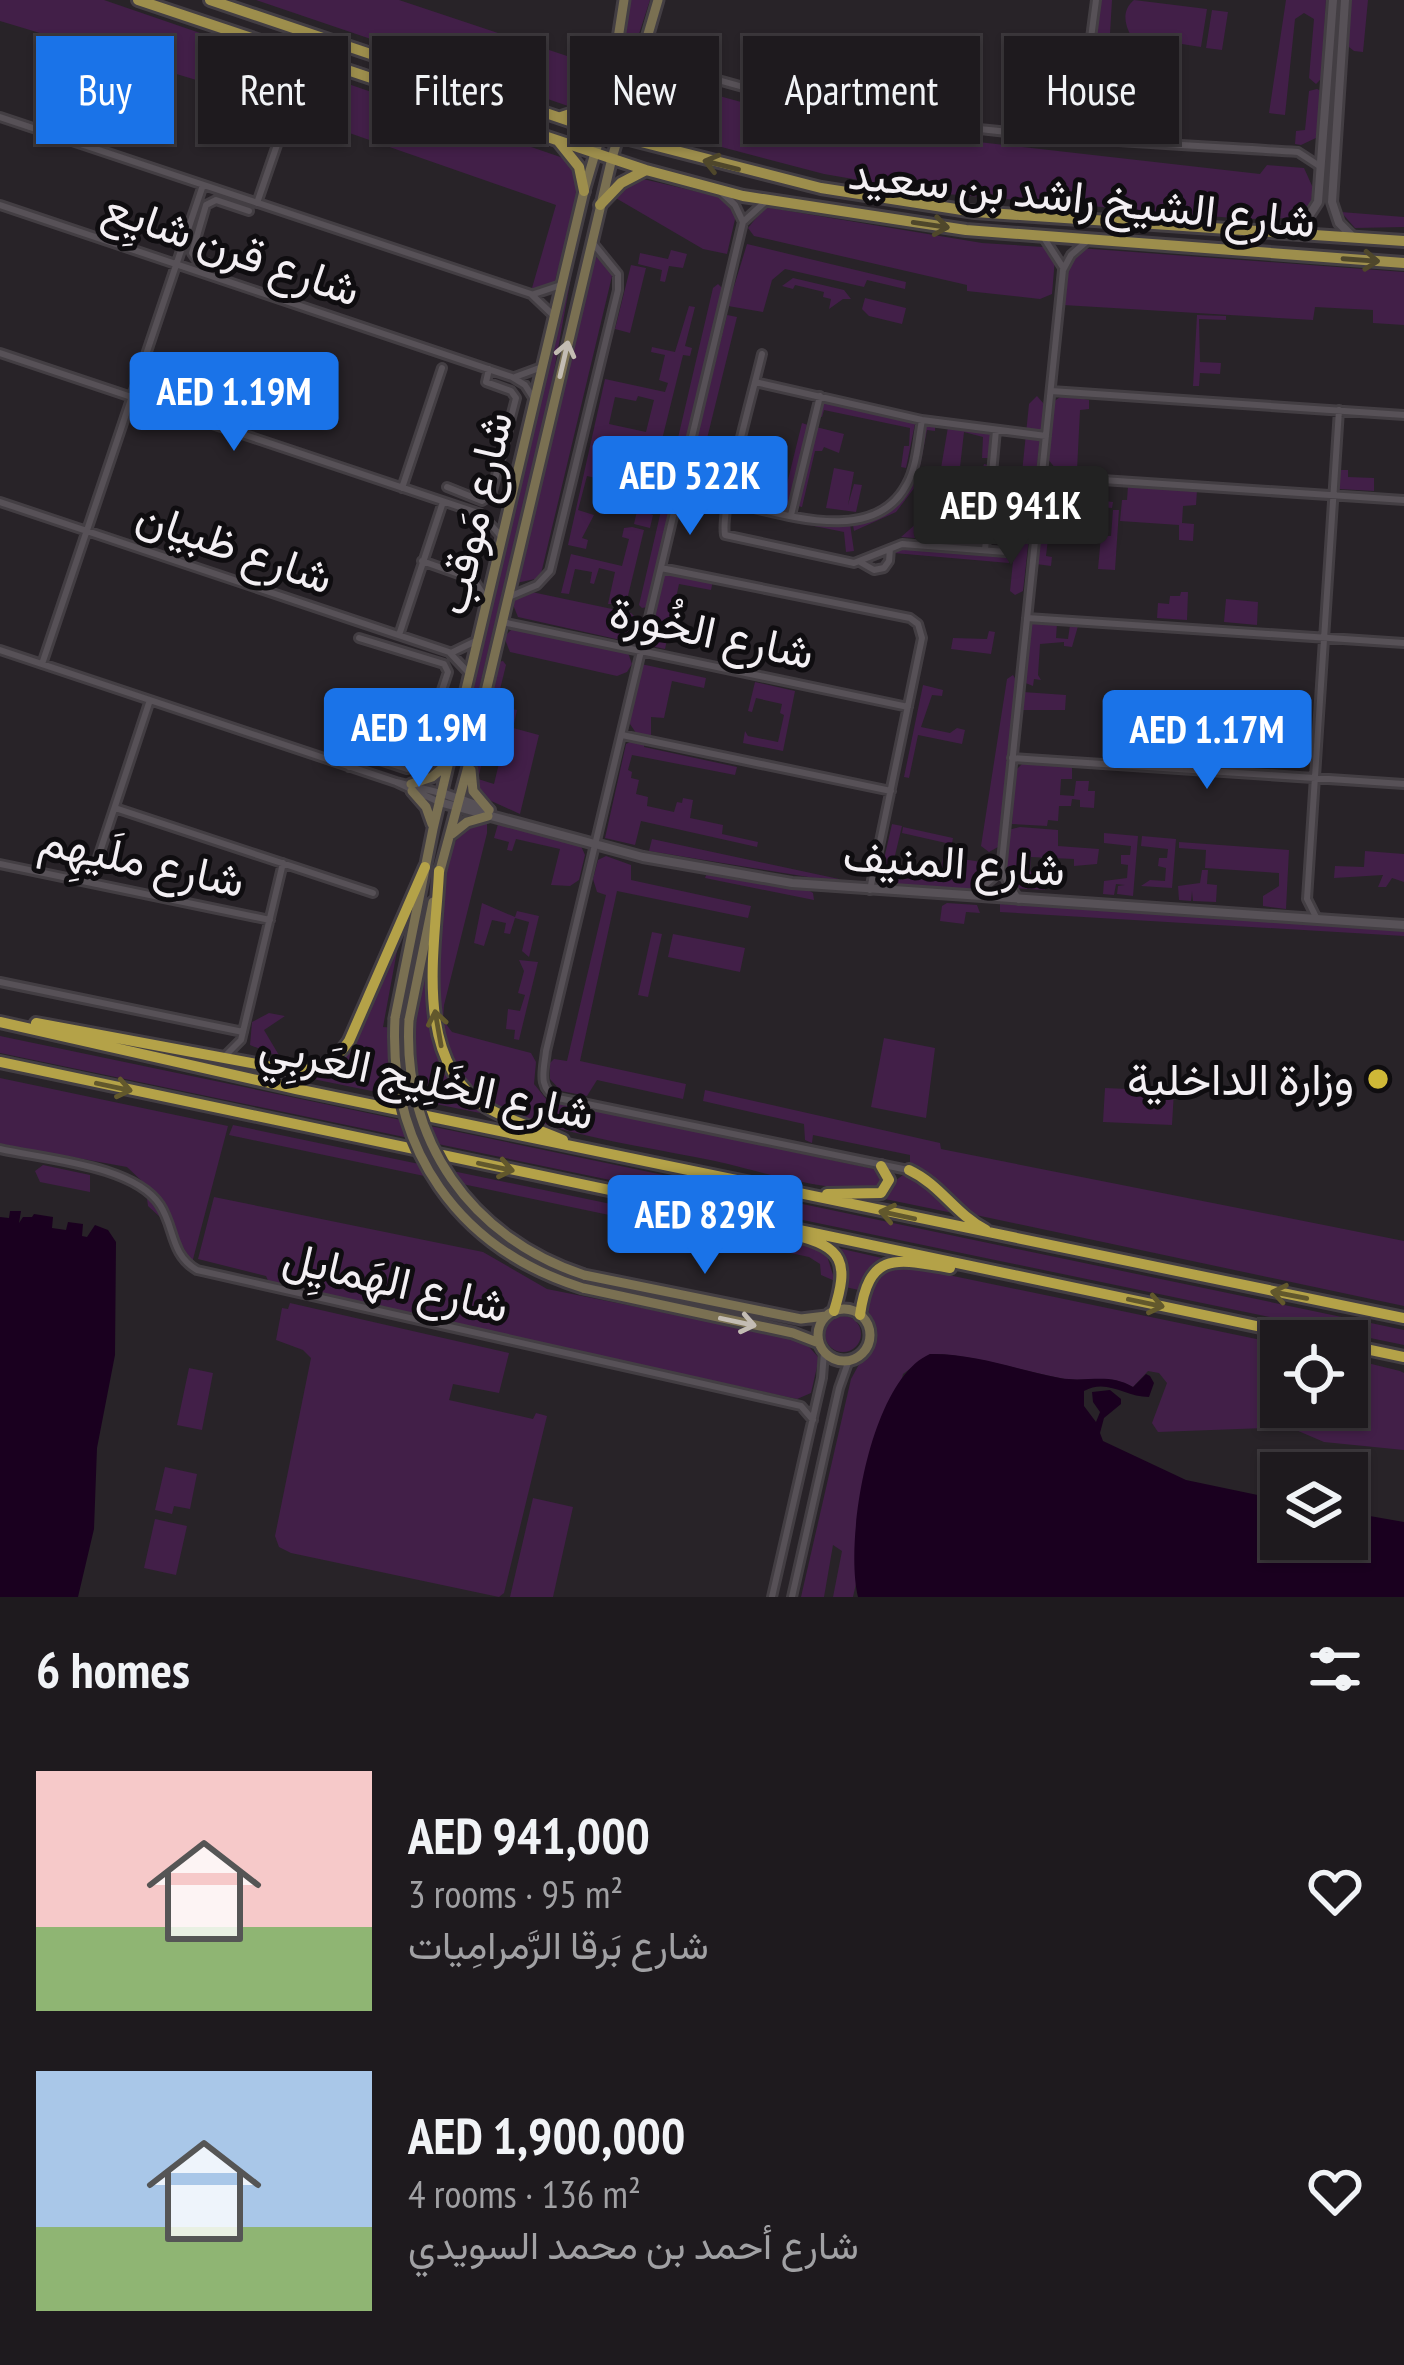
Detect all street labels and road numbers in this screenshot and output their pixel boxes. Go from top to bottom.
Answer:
street label: شارع الشيخ راشد بن سعيد [845,143,1318,252]
street label: شارع قرن شايِع [94,176,368,325]
street label: شارع مَوقب [422,406,527,621]
street label: شارع ظبيان [129,485,341,608]
street label: شارع الخُورة [604,581,819,684]
street label: شارع ملَيهِم [32,809,250,919]
street label: شارع المنيف [841,824,1067,901]
street label: شارع الخَلِيج العَربِي [253,1014,599,1151]
street label: شارع الهَمايِل [277,1226,514,1341]

